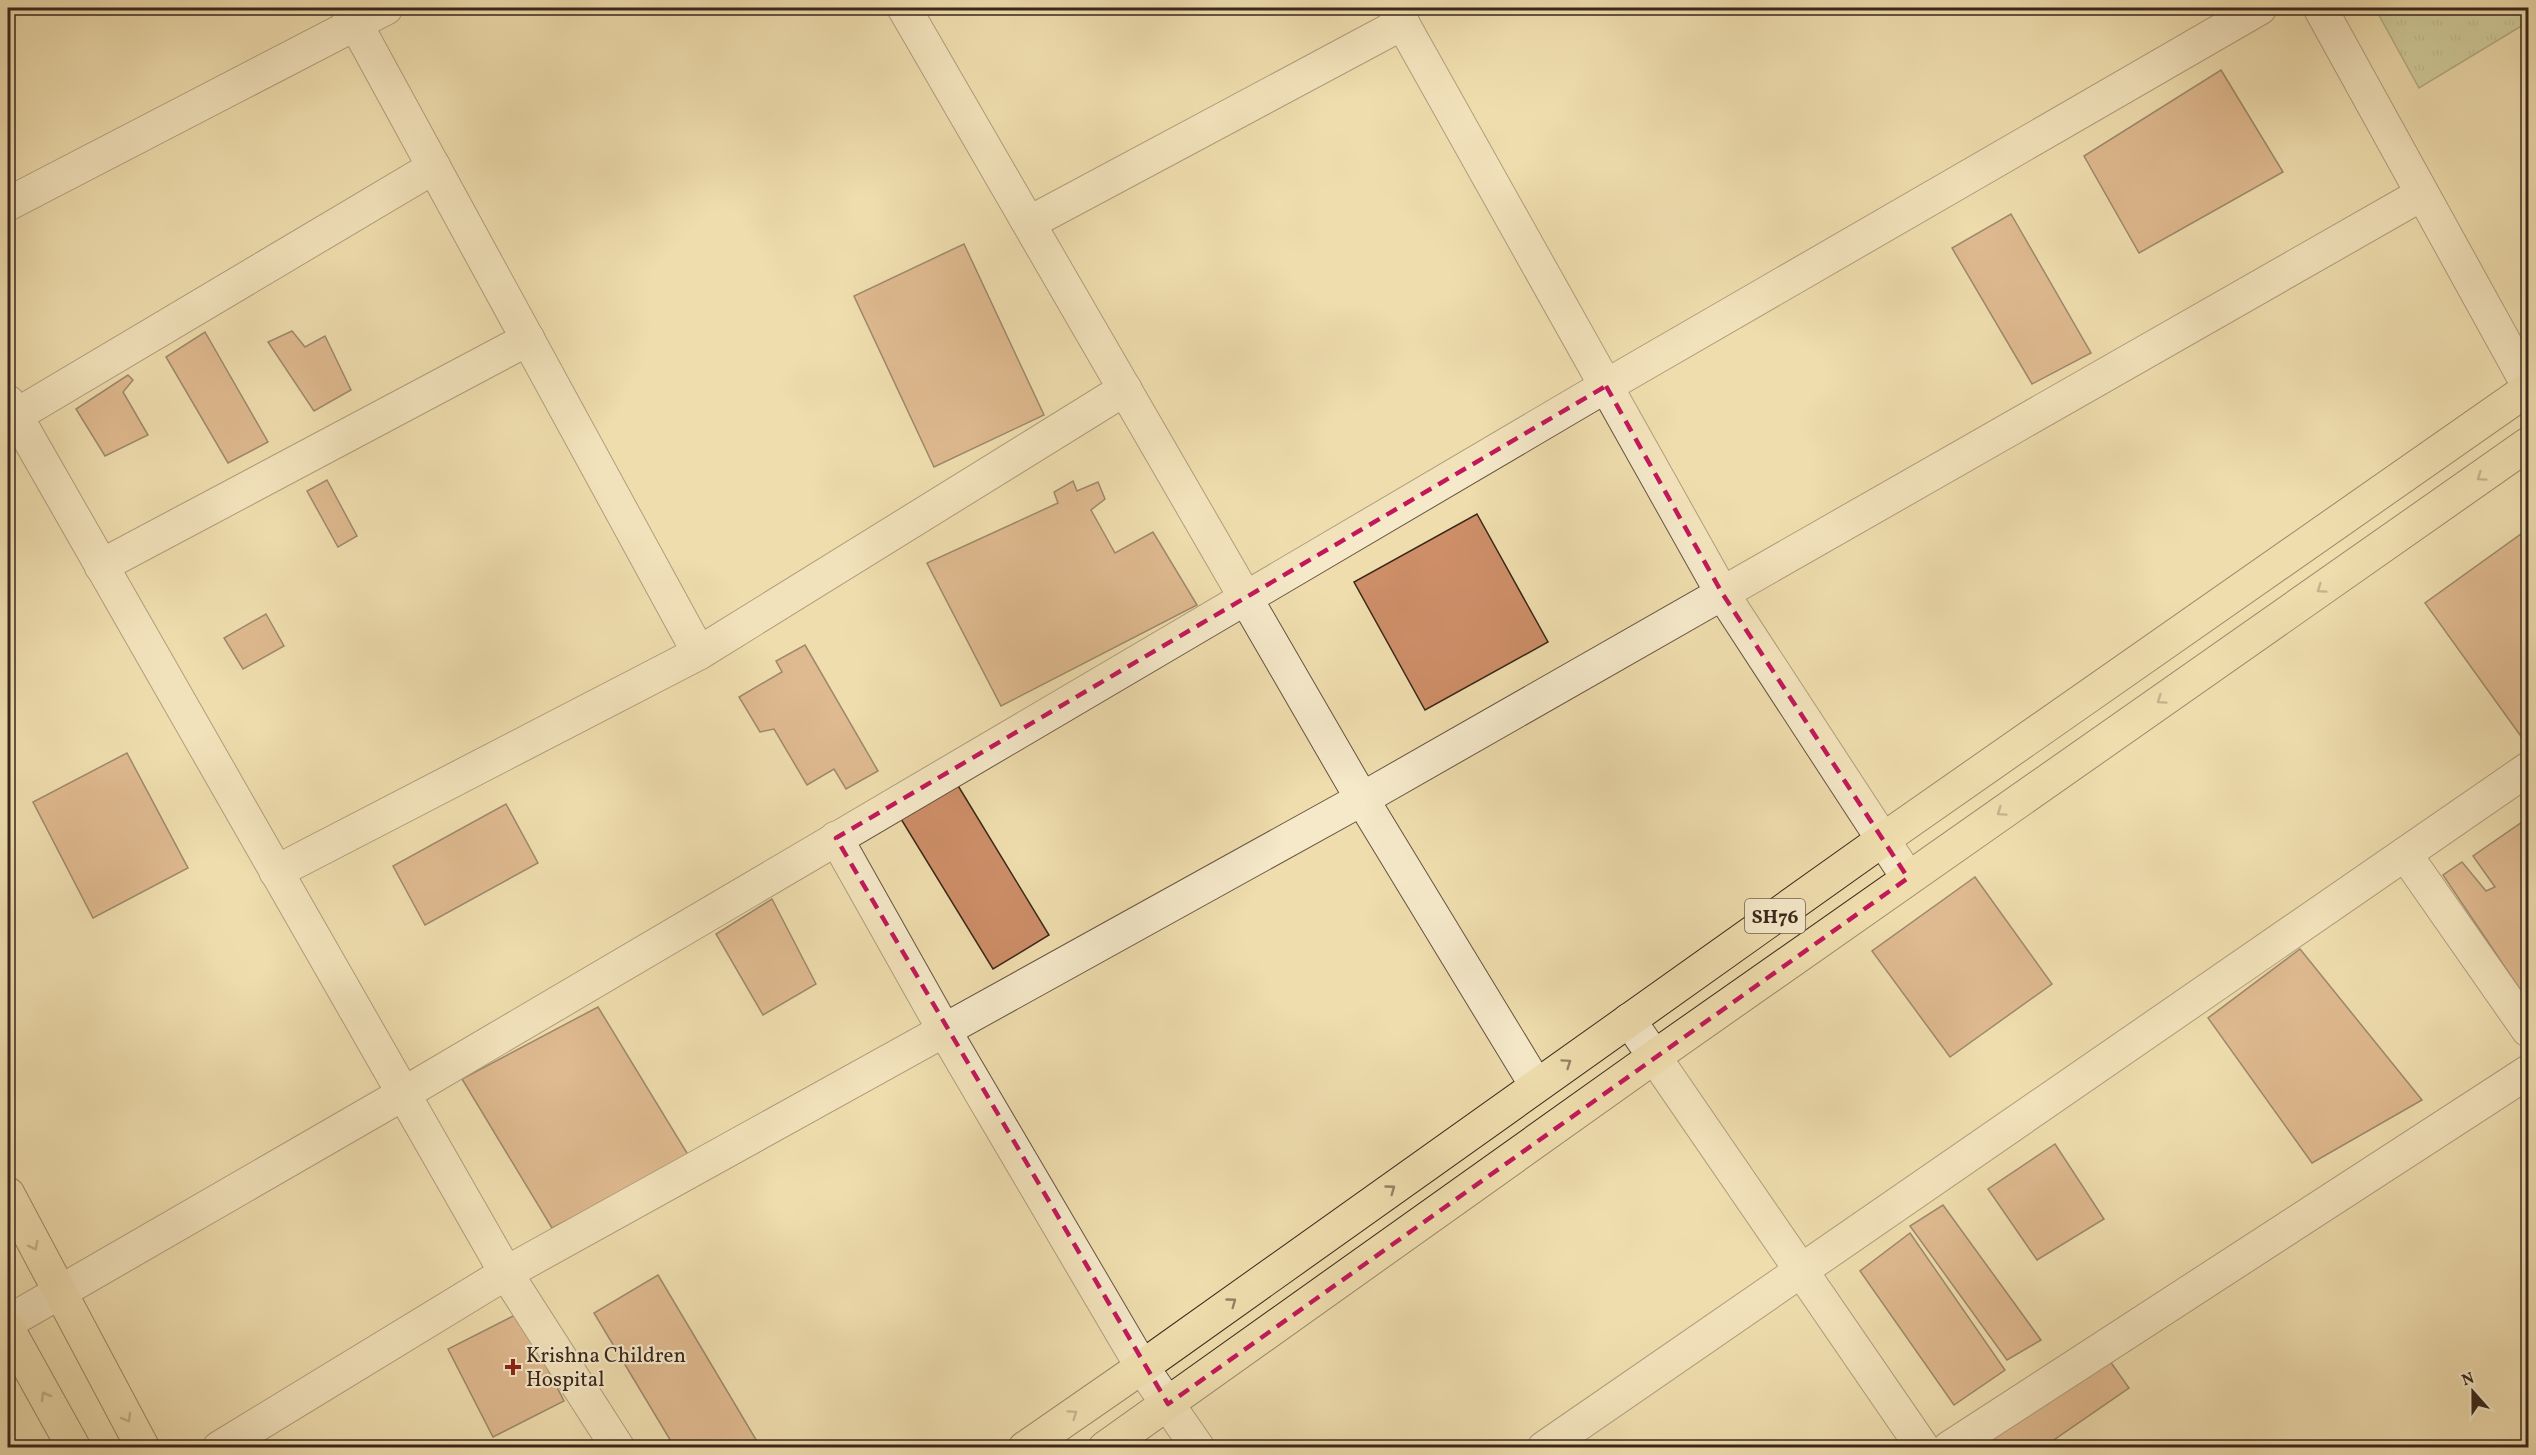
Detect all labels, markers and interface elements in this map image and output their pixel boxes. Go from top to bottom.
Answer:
one-way arrow [2476,470,2487,481]
one-way arrow [2316,582,2327,593]
one-way arrow [2156,693,2167,704]
one-way arrow [1997,805,2008,816]
road number: SH76 [1745,899,1805,933]
one-way arrow [1560,1059,1571,1070]
one-way arrow [1384,1185,1395,1196]
one-way arrow [27,1240,39,1251]
one-way arrow [1226,1298,1237,1309]
place label: Krishna Children Hospital [526,1342,686,1395]
marker: Krishna Children Hospital [504,1358,522,1376]
north arrow [2443,1362,2503,1422]
text: N [2459,1367,2478,1392]
one-way arrow [41,1392,52,1403]
one-way arrow [1066,1410,1077,1421]
one-way arrow [120,1412,131,1422]

